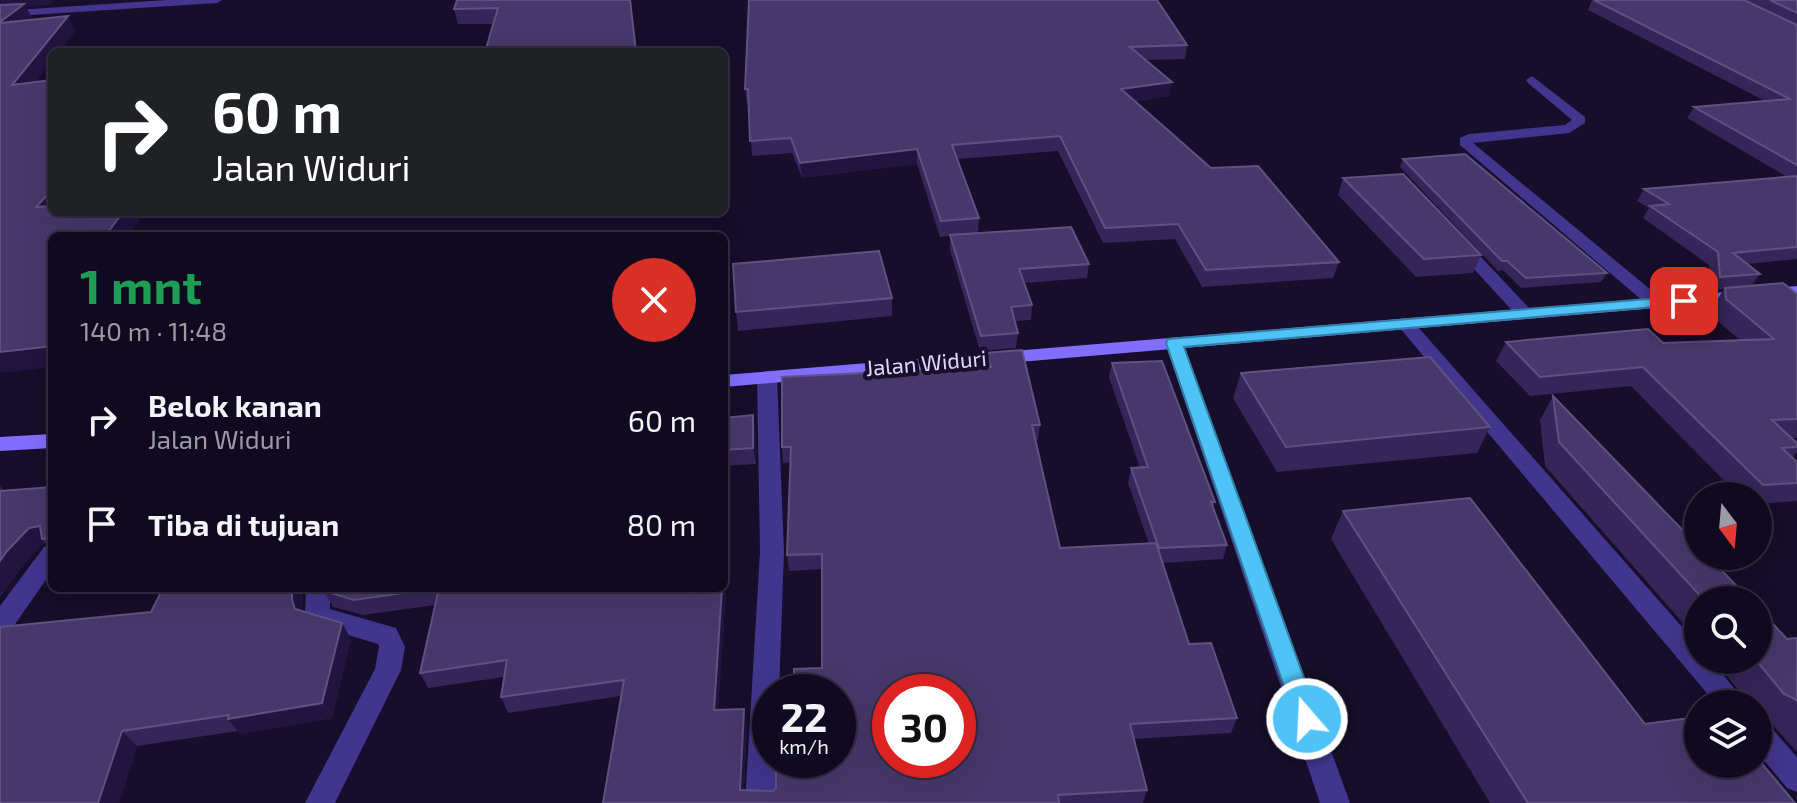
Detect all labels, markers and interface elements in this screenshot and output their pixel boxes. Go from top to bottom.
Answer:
text: 60 m [212,77,342,144]
icon: right [80,80,184,184]
text: Jalan Widuri [212,145,411,188]
text: 1 mnt [80,256,202,314]
button: close [612,258,696,342]
pin [1650,267,1718,335]
icon: arrive [1662,279,1706,323]
text: 140 m · 11:48 [80,315,227,346]
street label: Jalan Widuri [864,344,987,380]
text: Belok kanan [148,387,322,423]
icon: right [80,398,124,442]
text: 60 m [628,402,696,438]
text: Jalan Widuri [148,423,291,454]
north arrow [1684,482,1772,570]
map controls [1684,482,1772,778]
icon: arrive [80,502,124,546]
text: Tiba di tujuan [148,506,339,542]
text: 80 m [627,506,696,542]
button: search [1684,586,1772,674]
speed limit sign: 30 [872,674,976,778]
position arrow [1265,677,1349,761]
button: layers [1684,690,1772,778]
text: 22 [781,692,827,740]
text: km/h [779,734,829,758]

